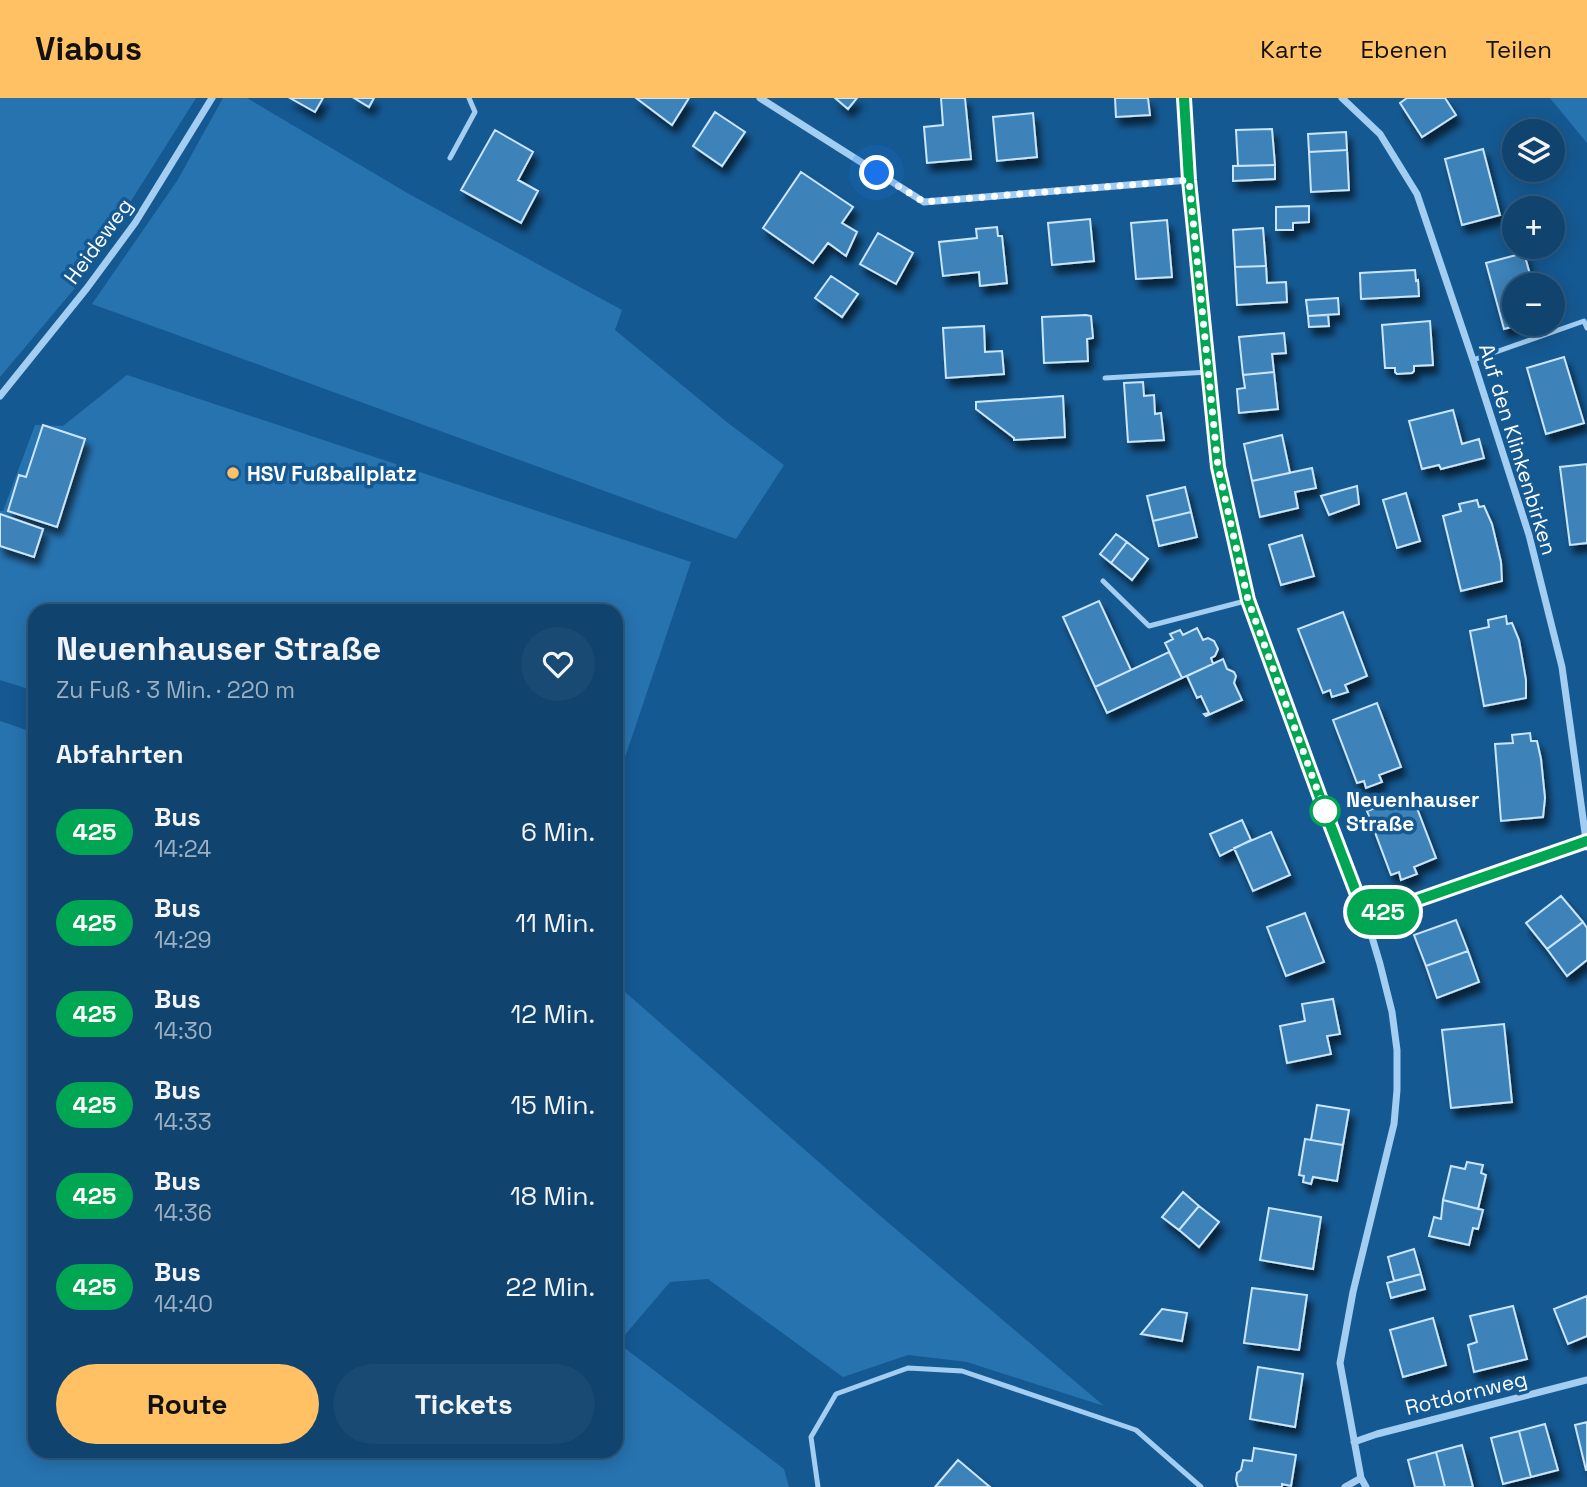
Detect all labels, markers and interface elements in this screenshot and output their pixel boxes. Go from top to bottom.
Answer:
text: Viabus [35,28,142,70]
text: Karte [1260,34,1323,65]
text: Ebenen [1361,34,1447,65]
text: Teilen [1485,34,1552,65]
map controls [1502,119,1565,336]
button: layers [1502,119,1565,182]
your location [859,155,894,190]
street label: Heideweg [58,193,138,289]
button: + [1502,196,1565,259]
button: − [1502,273,1565,336]
street label: Auf den Klinkenbirken [1473,340,1563,558]
place label: HSV Fußballplatz [247,460,417,487]
marker: HSV Fußballplatz [225,465,241,481]
button: heart [521,627,595,701]
text: Neuenhauser Straße [56,628,381,670]
text: Zu Fuß · 3 Min. · 220 m [56,675,295,705]
text: Abfahrten [56,737,184,771]
place label: Neuenhauser Straße [1346,786,1479,837]
marker: Neuenhauser Straße [1310,796,1340,826]
text: Bus [154,800,201,834]
text: 6 Min. [521,815,595,849]
text: 425 [73,816,116,847]
text: 14:24 [154,834,211,864]
line badge: 425 [1343,889,1423,935]
text: Bus [154,891,201,925]
text: 425 [1361,896,1405,927]
text: 11 Min. [515,906,595,940]
text: 425 [73,907,116,938]
text: 14:29 [154,925,212,955]
text: Bus [154,982,201,1016]
text: 12 Min. [510,997,595,1031]
text: 425 [73,998,116,1029]
text: 14:30 [154,1016,212,1046]
text: Bus [154,1073,201,1107]
text: 15 Min. [510,1088,595,1122]
text: 425 [73,1089,116,1120]
text: 14:33 [154,1107,212,1137]
text: Bus [154,1164,201,1198]
text: 18 Min. [510,1179,595,1213]
text: 425 [73,1180,116,1211]
text: 14:36 [154,1198,212,1228]
text: Bus [154,1255,201,1289]
text: 22 Min. [506,1270,595,1304]
text: 425 [73,1271,116,1302]
text: 14:40 [154,1289,213,1319]
button: Route [56,1364,319,1444]
button: Tickets [333,1364,595,1444]
street label: Rotdornweg [1402,1365,1530,1421]

